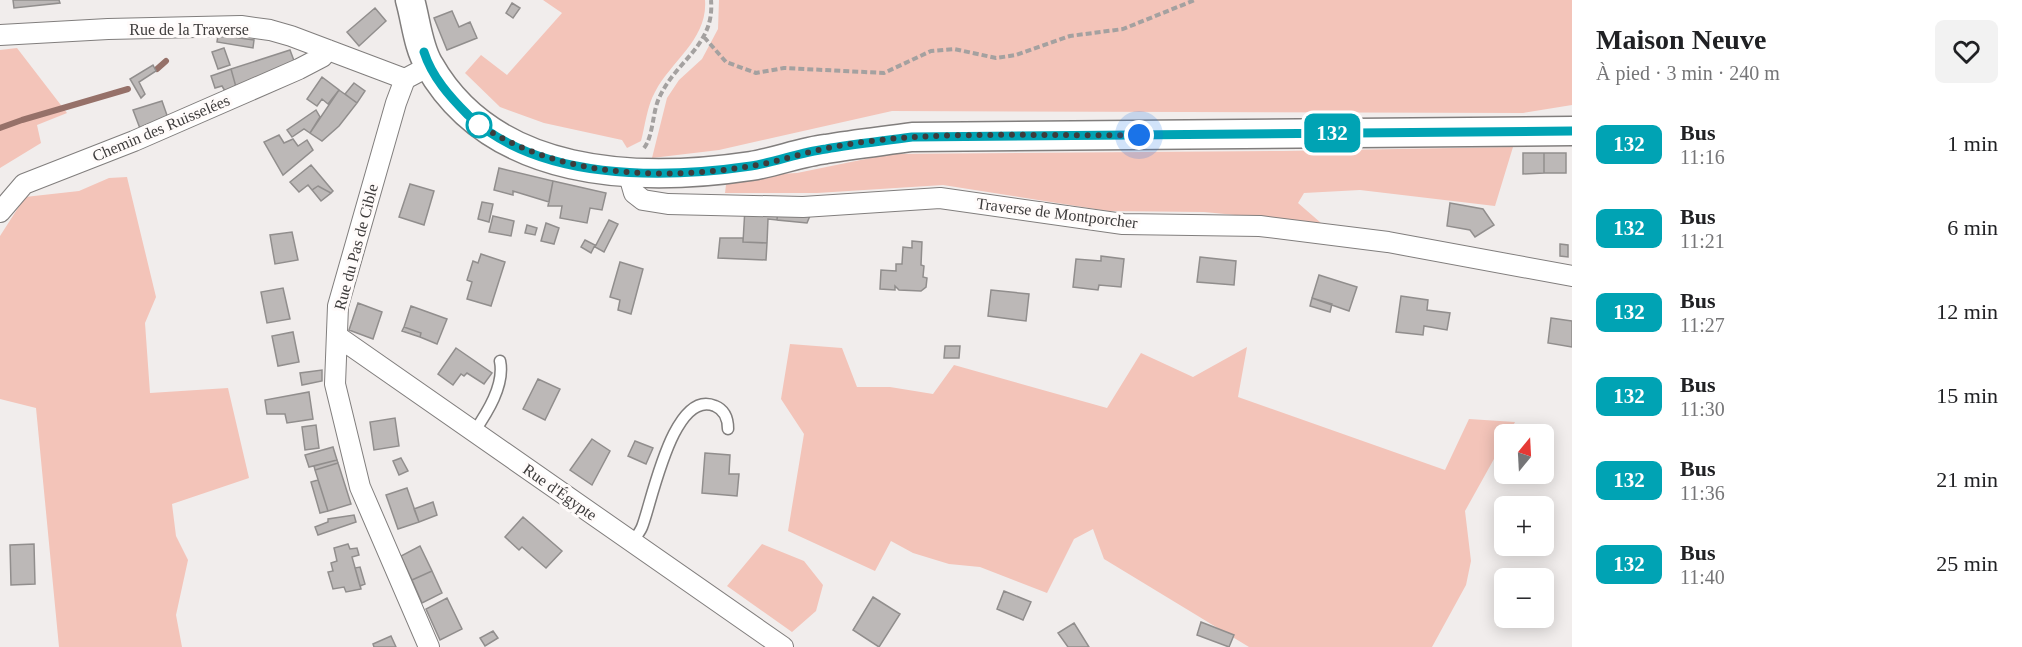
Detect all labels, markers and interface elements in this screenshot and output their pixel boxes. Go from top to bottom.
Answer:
button: heart [1935,20,1998,83]
street label: Rue de la Traverse [129,21,249,38]
text: Maison Neuve [1596,24,1766,55]
text: À pied · 3 min · 240 m [1596,62,1780,84]
street label: Chemin des Ruisselées [90,91,232,165]
unlabelled marker [466,112,492,138]
line badge: 132 [1298,114,1366,152]
your location [1124,120,1154,150]
text: Bus [1680,120,1715,145]
text: 132 [1316,121,1348,145]
text: 1 min [1947,131,1998,156]
text: 132 [1613,132,1645,156]
text: 11:16 [1680,146,1725,168]
street label: Rue du Pas de Cible [331,182,381,312]
street label: Traverse de Montporcher [975,195,1139,232]
text: Bus [1680,204,1715,229]
text: 6 min [1947,215,1998,240]
text: 132 [1613,216,1645,240]
text: 11:21 [1680,230,1725,252]
text: Bus [1680,288,1715,313]
text: 12 min [1936,299,1998,324]
text: 132 [1613,300,1645,324]
text: 11:27 [1680,314,1725,336]
text: Bus [1680,372,1715,397]
text: 15 min [1936,383,1998,408]
text: 132 [1613,384,1645,408]
text: 11:30 [1680,398,1725,420]
north arrow [1494,424,1554,484]
map controls [1494,424,1554,628]
text: Bus [1680,456,1715,481]
street label: Rue d'Égypte [519,460,601,524]
text: 21 min [1936,467,1998,492]
text: 132 [1613,468,1645,492]
text: 11:36 [1680,482,1725,504]
button: + [1494,496,1554,556]
text: Bus [1680,540,1715,565]
text: 25 min [1936,551,1998,576]
text: 132 [1613,552,1645,576]
text: 11:40 [1680,566,1725,588]
button: − [1494,568,1554,628]

